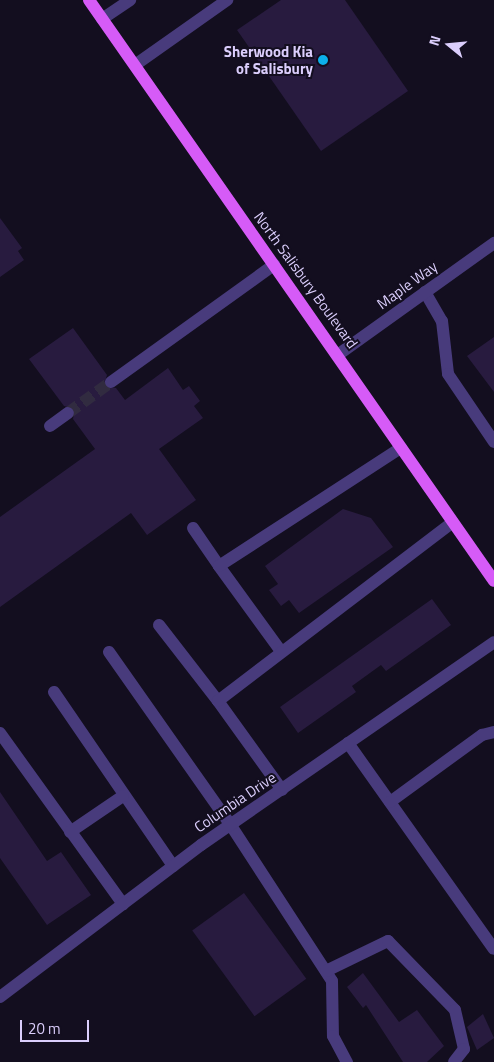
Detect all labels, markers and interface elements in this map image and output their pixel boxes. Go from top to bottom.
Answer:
north arrow [424,20,474,70]
text: N [423,33,446,48]
place label: Sherwood Kia of Salisbury [224,42,313,77]
marker: Sherwood Kia of Salisbury [317,54,329,66]
street label: North Salisbury Boulevard [250,208,362,352]
street label: Maple Way [373,257,441,313]
street label: Columbia Drive [191,768,279,836]
scale bar [22,1010,91,1042]
text: 20 m [28,1017,61,1040]

